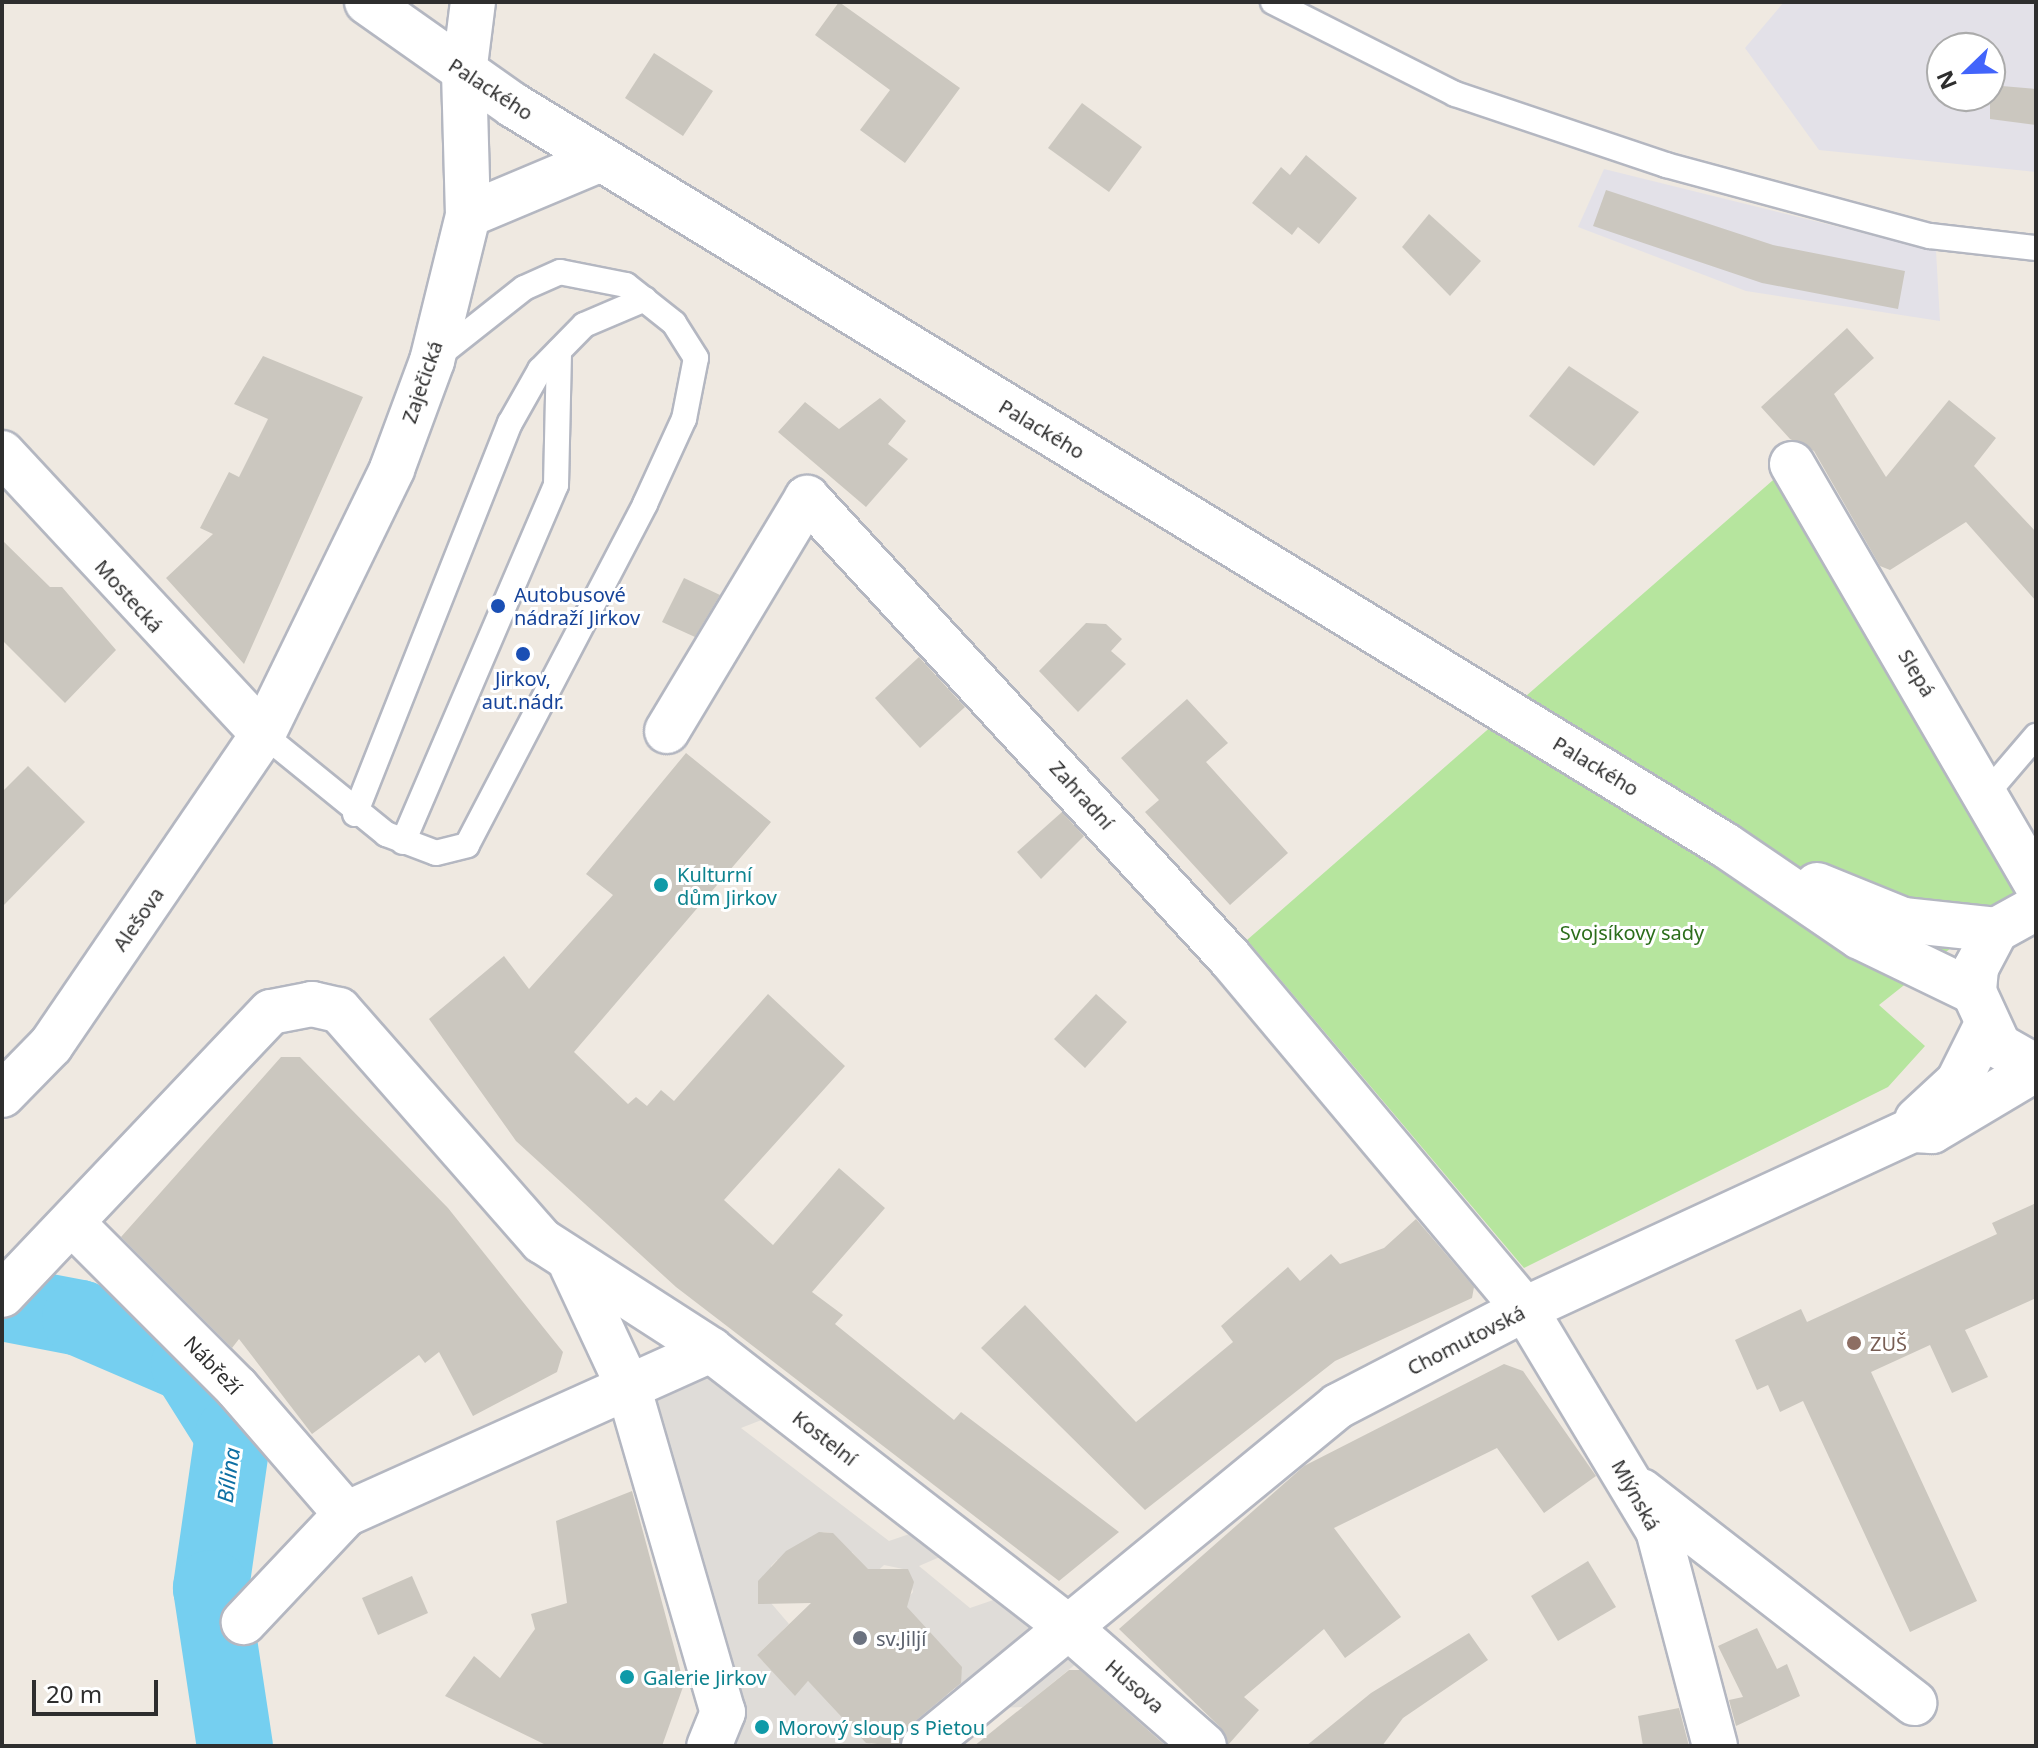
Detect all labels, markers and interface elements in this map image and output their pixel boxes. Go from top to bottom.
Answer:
north arrow [1926,32,2006,112]
street label: Palackého [444,53,538,125]
text: N [1928,67,1963,95]
street label: Zaječická [397,338,447,426]
street label: Palackého [995,394,1089,464]
street label: Mostecká [90,555,168,637]
place label: Autobusové nádraží Jirkov [514,582,640,629]
marker: Autobusové nádraží Jirkov [489,597,507,615]
marker: Jirkov, aut.nádr. [514,645,532,663]
street label: Slepá [1894,645,1940,701]
place label: Jirkov, aut.nádr. [482,666,564,713]
street label: Palackého [1549,731,1643,801]
street label: Zahradní [1045,756,1119,834]
place label: Kulturní dům Jirkov [677,862,777,909]
marker: Kulturní dům Jirkov [652,876,670,894]
street label: Alešova [108,883,168,955]
park label: Svojsíkovy sady [1560,920,1704,944]
street label: Chomutovská [1403,1300,1529,1380]
street label: Nábřeží [179,1331,247,1399]
place label: ZUŠ [1870,1331,1907,1355]
marker: ZUŠ [1845,1334,1863,1352]
street label: Kostelní [788,1405,862,1471]
water label: Bílina [211,1446,245,1504]
street label: Mlýnská [1607,1455,1665,1535]
place label: sv.Jiljí [876,1626,926,1650]
marker: sv.Jiljí [851,1629,869,1647]
street label: Husova [1101,1654,1169,1718]
scale bar [36,1664,162,1714]
place label: Galerie Jirkov [643,1665,767,1689]
marker: Galerie Jirkov [618,1668,636,1686]
text: 20 m [46,1677,102,1710]
place label: Morový sloup s Pietou [778,1715,985,1739]
marker: Morový sloup s Pietou [753,1718,771,1736]

